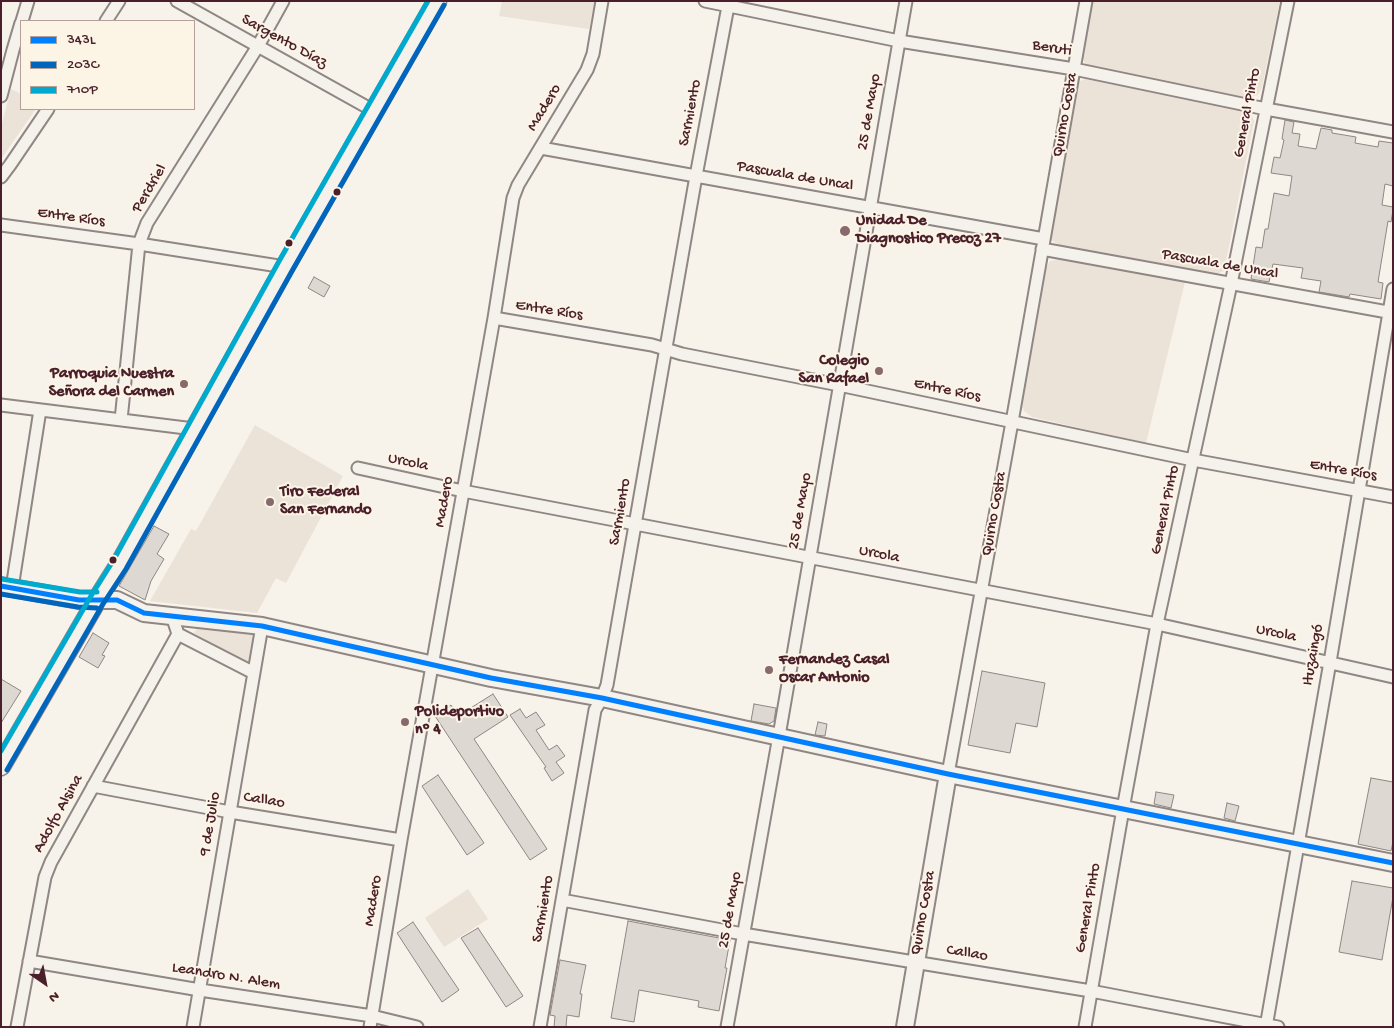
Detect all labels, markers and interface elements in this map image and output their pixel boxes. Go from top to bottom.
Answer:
street label: Sargento Díaz [238,10,330,74]
legend [20,20,195,110]
text: 343L [67,31,95,49]
street label: Beruti [1031,36,1073,62]
text: 203C [67,56,99,74]
street label: General Pinto [1230,67,1266,159]
street label: Quirno Costa [1049,71,1083,159]
street label: 25 de Mayo [854,72,886,152]
street label: Sarmiento [675,78,707,148]
text: 710P [67,81,98,99]
street label: Madero [523,81,567,135]
street label: Pascuala de Uncal [735,157,855,197]
street label: Perdriel [128,161,172,217]
unlabelled marker [332,187,342,197]
street label: Entre Ríos [36,204,106,232]
place label: Unidad De Diagnostico Precoz 27 [856,212,1001,250]
marker: Unidad De Diagnostico Precoz 27 [838,224,852,238]
unlabelled marker [284,238,294,248]
street label: Pascuala de Uncal [1160,245,1280,285]
street label: Entre Ríos [514,296,584,326]
place label: Colegio San Rafael [798,352,869,390]
place label: Parroquia Nuestra Señora del Carmen [49,365,174,403]
marker: Colegio San Rafael [873,365,885,377]
street label: Entre Ríos [912,375,982,407]
marker: Parroquia Nuestra Señora del Carmen [178,378,190,390]
street label: Urcola [386,449,430,477]
street label: Entre Ríos [1308,456,1378,486]
street label: General Pinto [1147,464,1185,556]
street label: Quirno Costa [978,470,1012,558]
street label: 25 de Mayo [785,471,817,551]
street label: Madero [431,475,459,529]
street label: Sarmiento [606,477,636,547]
place label: Tiro Federal San Fernando [280,483,372,521]
marker: Tiro Federal San Fernando [264,496,276,508]
street label: Urcola [857,542,901,568]
unlabelled marker [108,555,118,565]
street label: Urcola [1254,620,1298,648]
street label: Ituzaingó [1299,623,1329,687]
place label: Fernandez Casal Oscar Antonio [779,651,890,689]
marker: Fernandez Casal Oscar Antonio [763,664,775,676]
place label: Polideportivo nº 4 [415,703,504,741]
marker: Polideportivo nº 4 [399,716,411,728]
street label: Adolfo Alsina [30,772,88,856]
street label: Callao [242,788,286,814]
street label: 9 de Julio [196,791,226,857]
street label: General Pinto [1072,862,1106,954]
street label: Quirno Costa [907,869,941,957]
street label: 25 de Mayo [715,870,747,950]
street label: Madero [360,874,388,928]
street label: Sarmiento [529,874,559,944]
street label: Callao [945,941,989,967]
north arrow [20,958,70,1008]
street label: Leandro N. Alem [170,959,282,995]
text: N [45,986,62,1006]

